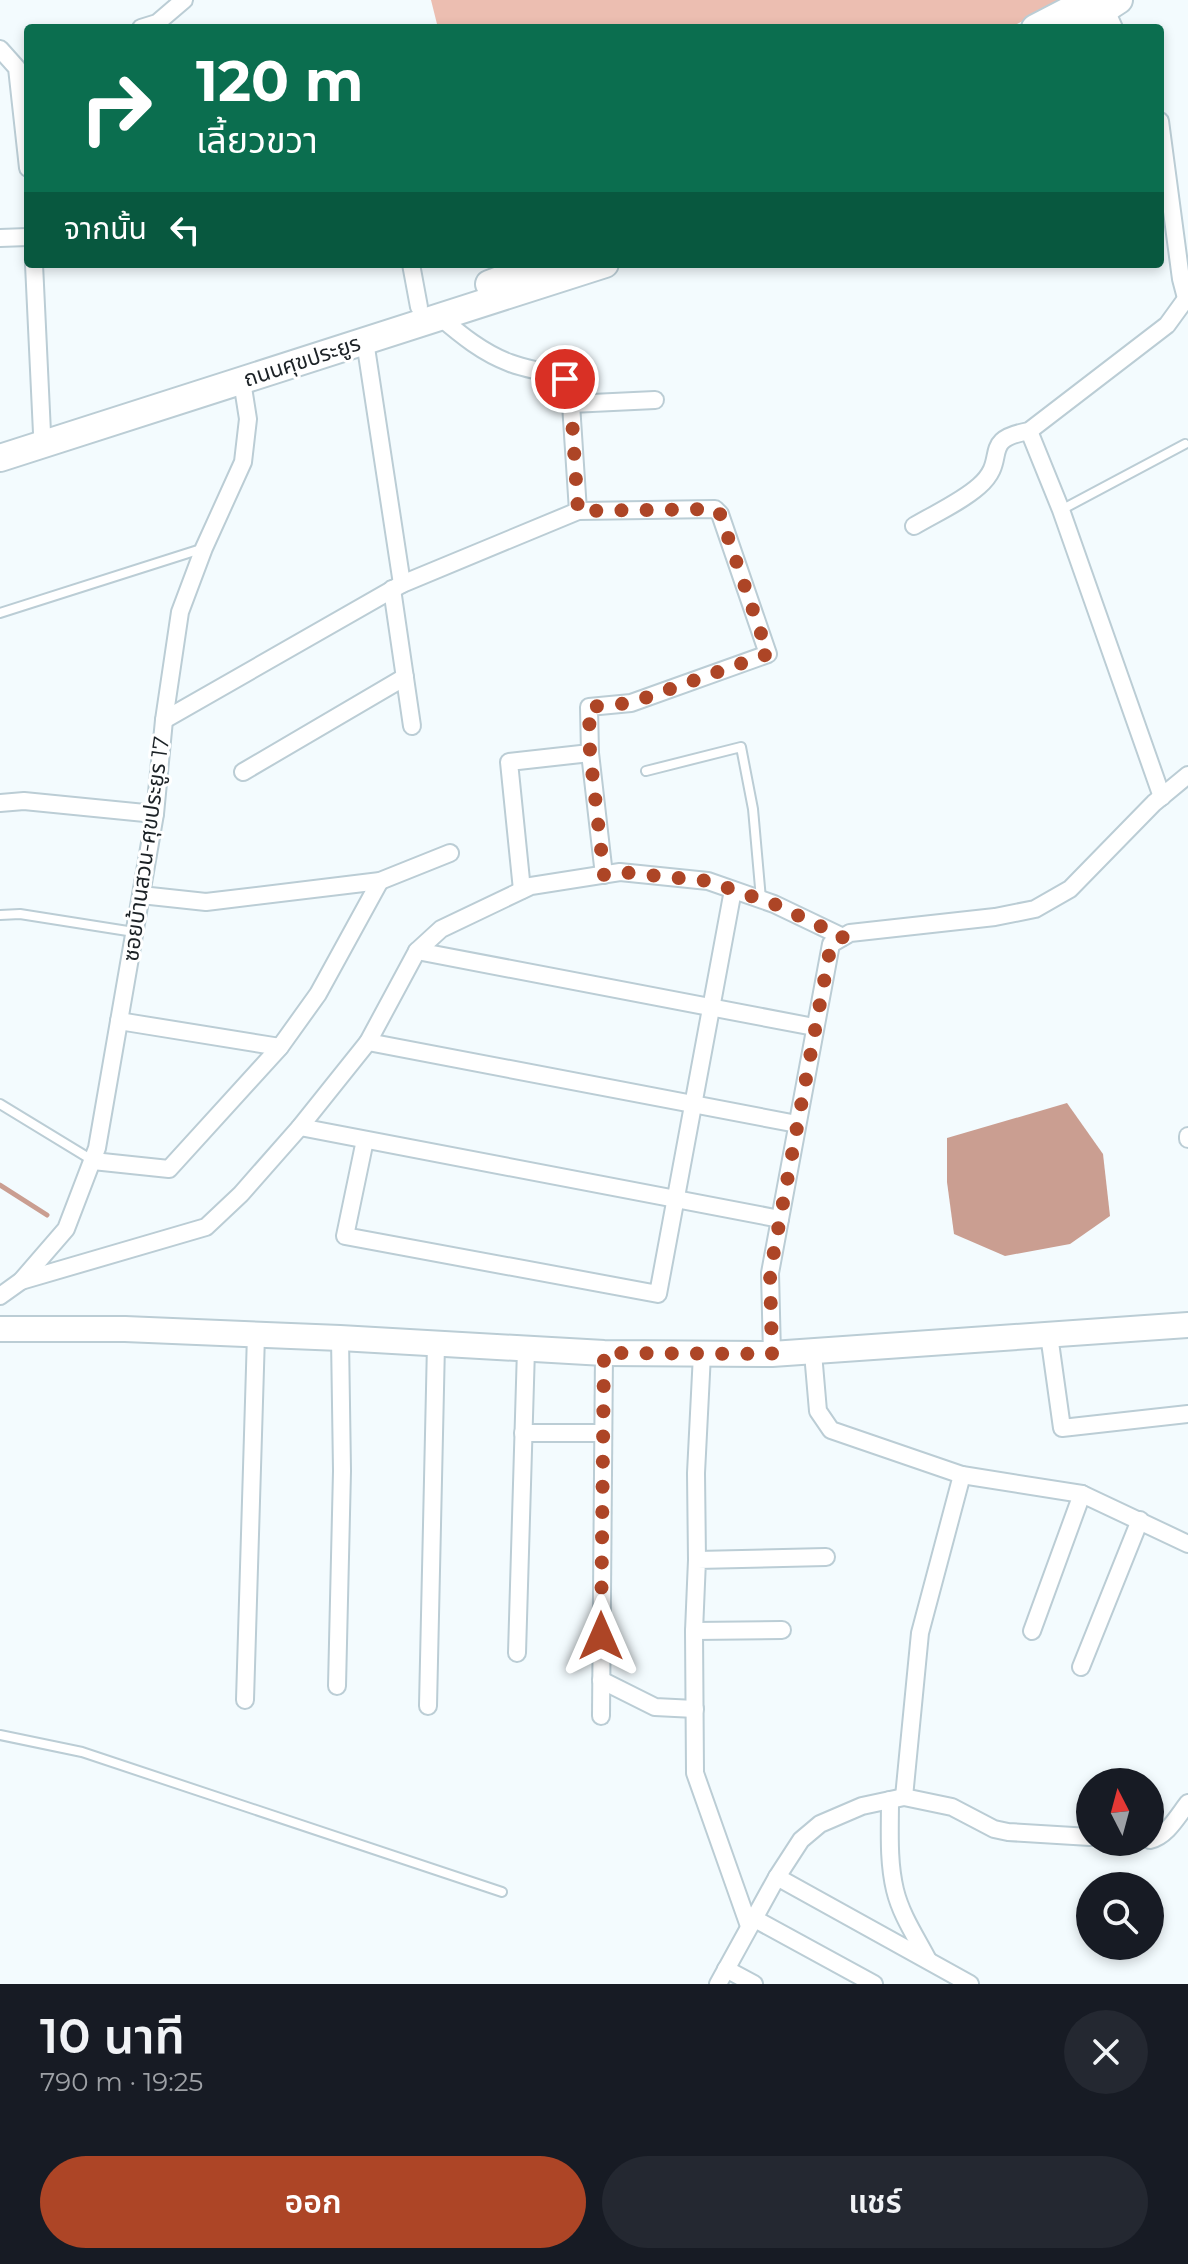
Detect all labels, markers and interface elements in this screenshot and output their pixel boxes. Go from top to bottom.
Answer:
text: 120 m [196,47,364,115]
icon: right [64,56,168,160]
text: เลี้ยวขวา [196,118,318,162]
icon: left [163,208,207,252]
text: จากนั้น [64,210,147,247]
street label: ถนนศุขประยูร [240,329,364,393]
pin [531,345,599,413]
icon: arrive [543,357,587,401]
street label: ซอยบ้านสวน-ศุขประยูร 17 [117,735,175,963]
position arrow [559,1594,643,1678]
north arrow [1076,1768,1164,1856]
map controls [1076,1768,1164,1960]
button: search [1076,1872,1164,1960]
text: 10 นาที [40,2007,185,2065]
button: close [1064,2010,1148,2094]
text: 790 m · 19:25 [40,2066,203,2098]
button: ออก [40,2156,586,2248]
button: แชร์ [602,2156,1148,2248]

